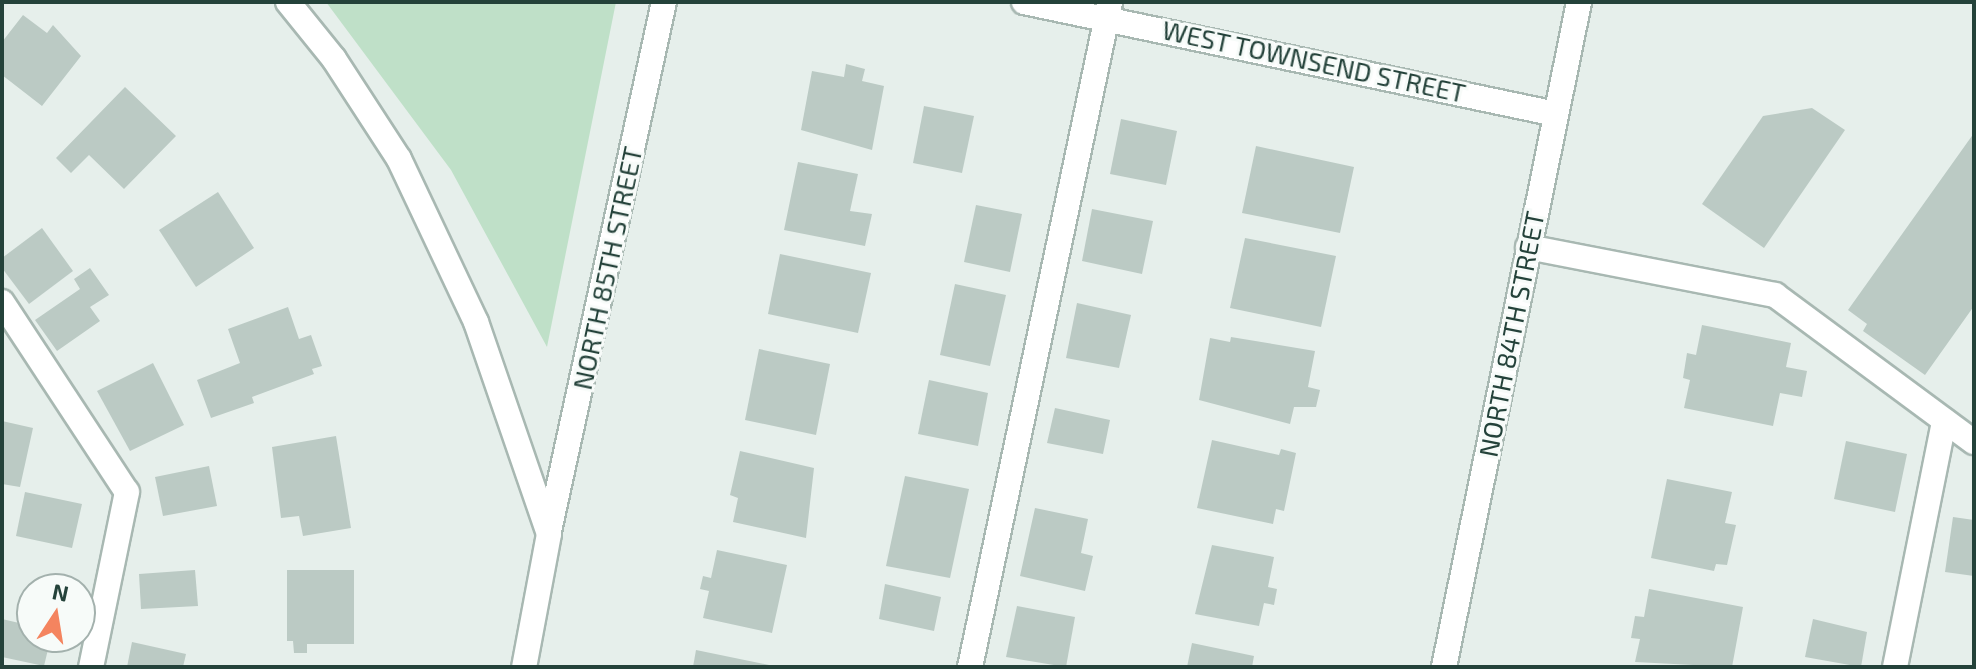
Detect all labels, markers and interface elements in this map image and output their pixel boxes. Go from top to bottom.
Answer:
street label: WEST TOWNSEND STREET [1159,13,1469,109]
street label: NORTH 85TH STREET [566,144,648,392]
street label: NORTH 84TH STREET [1472,209,1550,459]
north arrow [16,573,96,653]
text: N [50,577,71,606]

